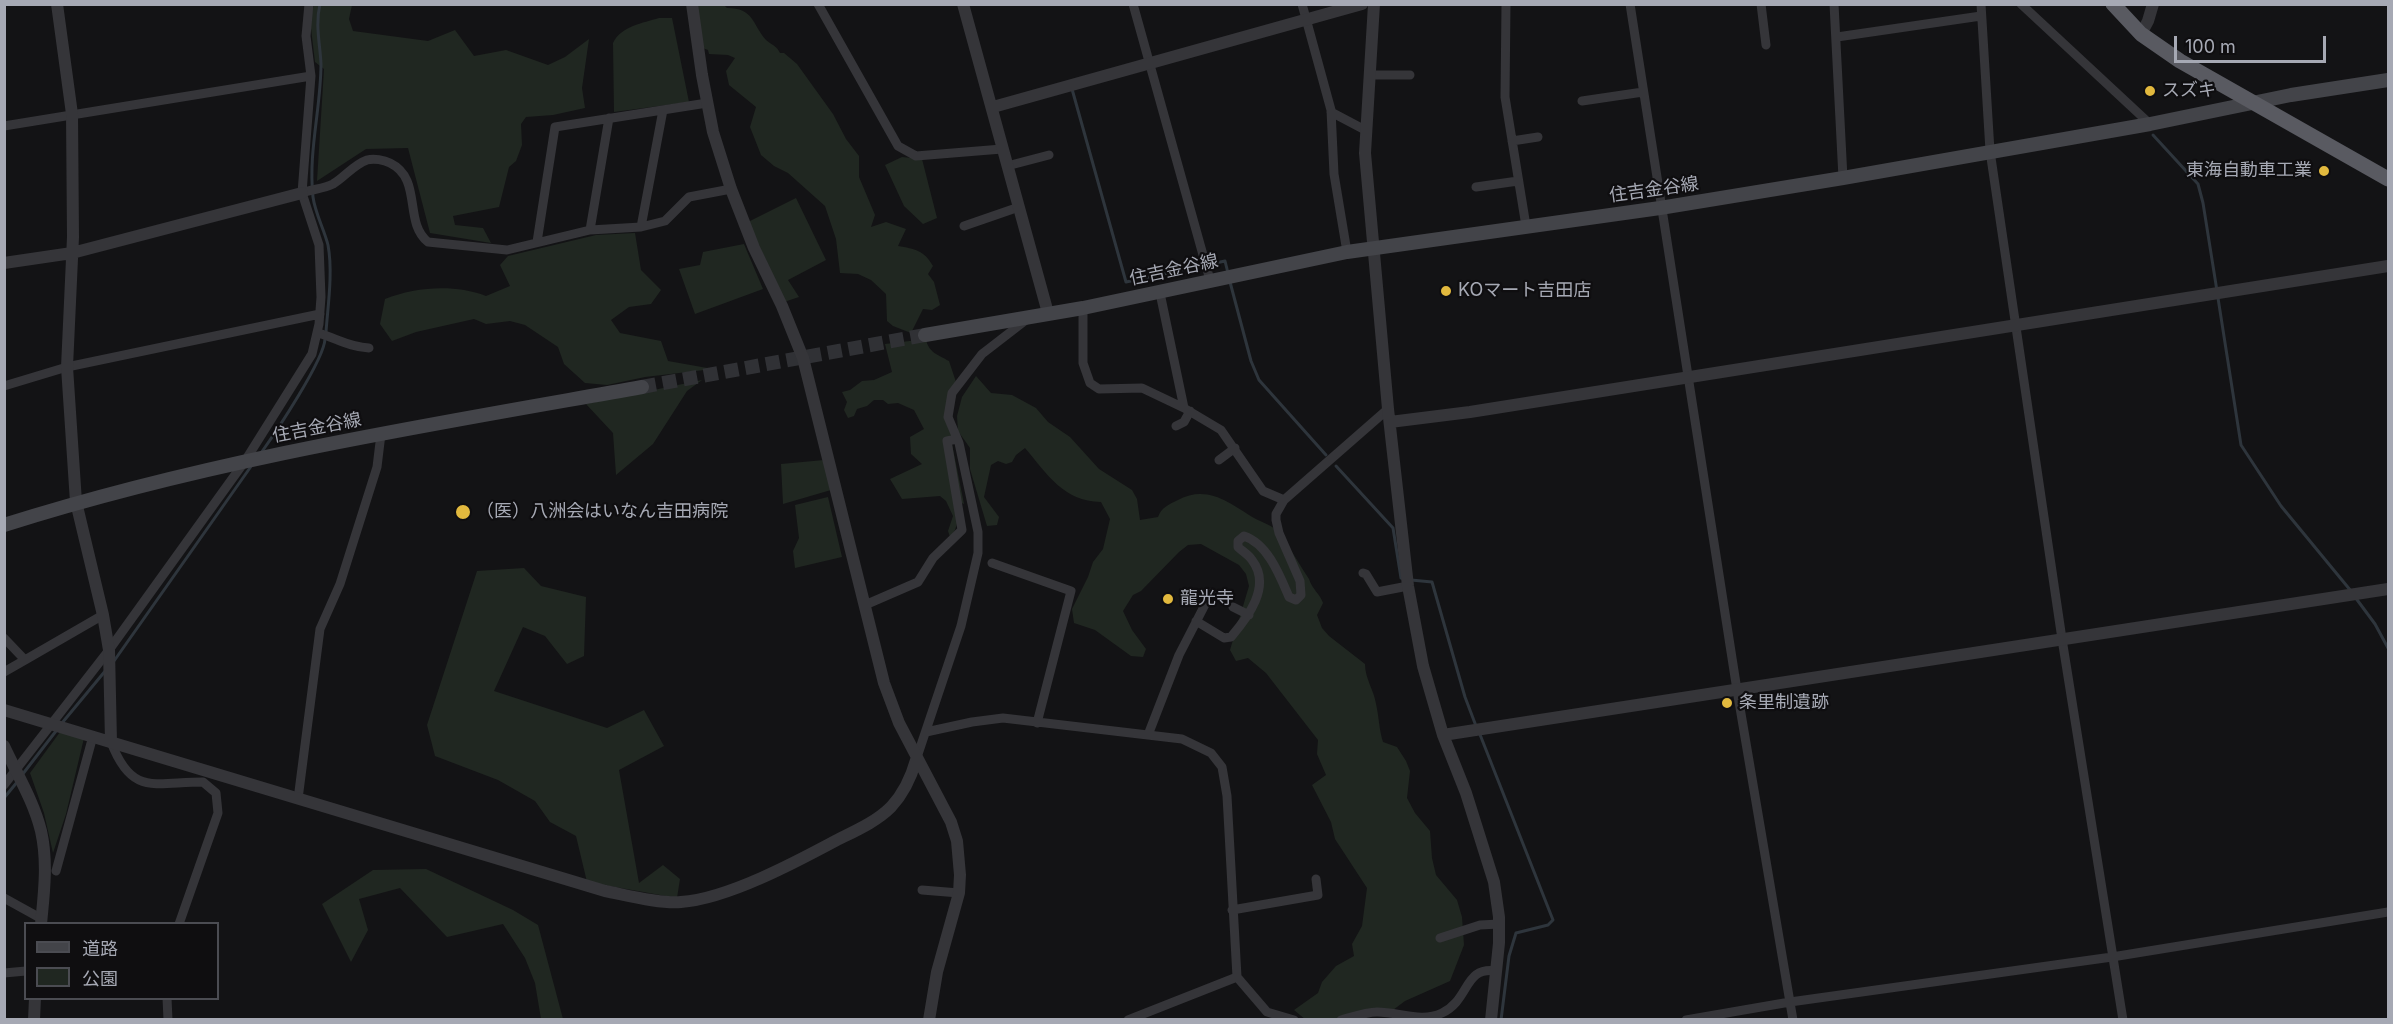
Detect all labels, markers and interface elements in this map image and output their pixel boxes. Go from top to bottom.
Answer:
scale bar [2177,24,2328,62]
text: 100 m [2185,36,2236,57]
place label: スズキ [2162,80,2216,102]
marker: スズキ [2143,84,2157,98]
place label: 東海自動車工業 [2186,160,2312,182]
marker: 東海自動車工業 [2317,164,2331,178]
street label: 住吉金谷線 [1608,173,1700,207]
street label: 住吉金谷線 [1128,250,1220,290]
place label: KOマート吉田店 [1458,280,1591,302]
marker: KOマート吉田店 [1439,284,1453,298]
street label: 住吉金谷線 [271,409,363,447]
place label: （医）八洲会はいなん吉田病院 [476,501,728,523]
marker: （医）八洲会はいなん吉田病院 [454,503,472,521]
place label: 龍光寺 [1180,588,1234,610]
marker: 龍光寺 [1161,592,1175,606]
place label: 条里制遺跡 [1739,692,1829,714]
marker: 条里制遺跡 [1720,696,1734,710]
legend [24,922,219,1000]
text: 道路 [82,938,118,959]
text: 公園 [82,968,118,989]

